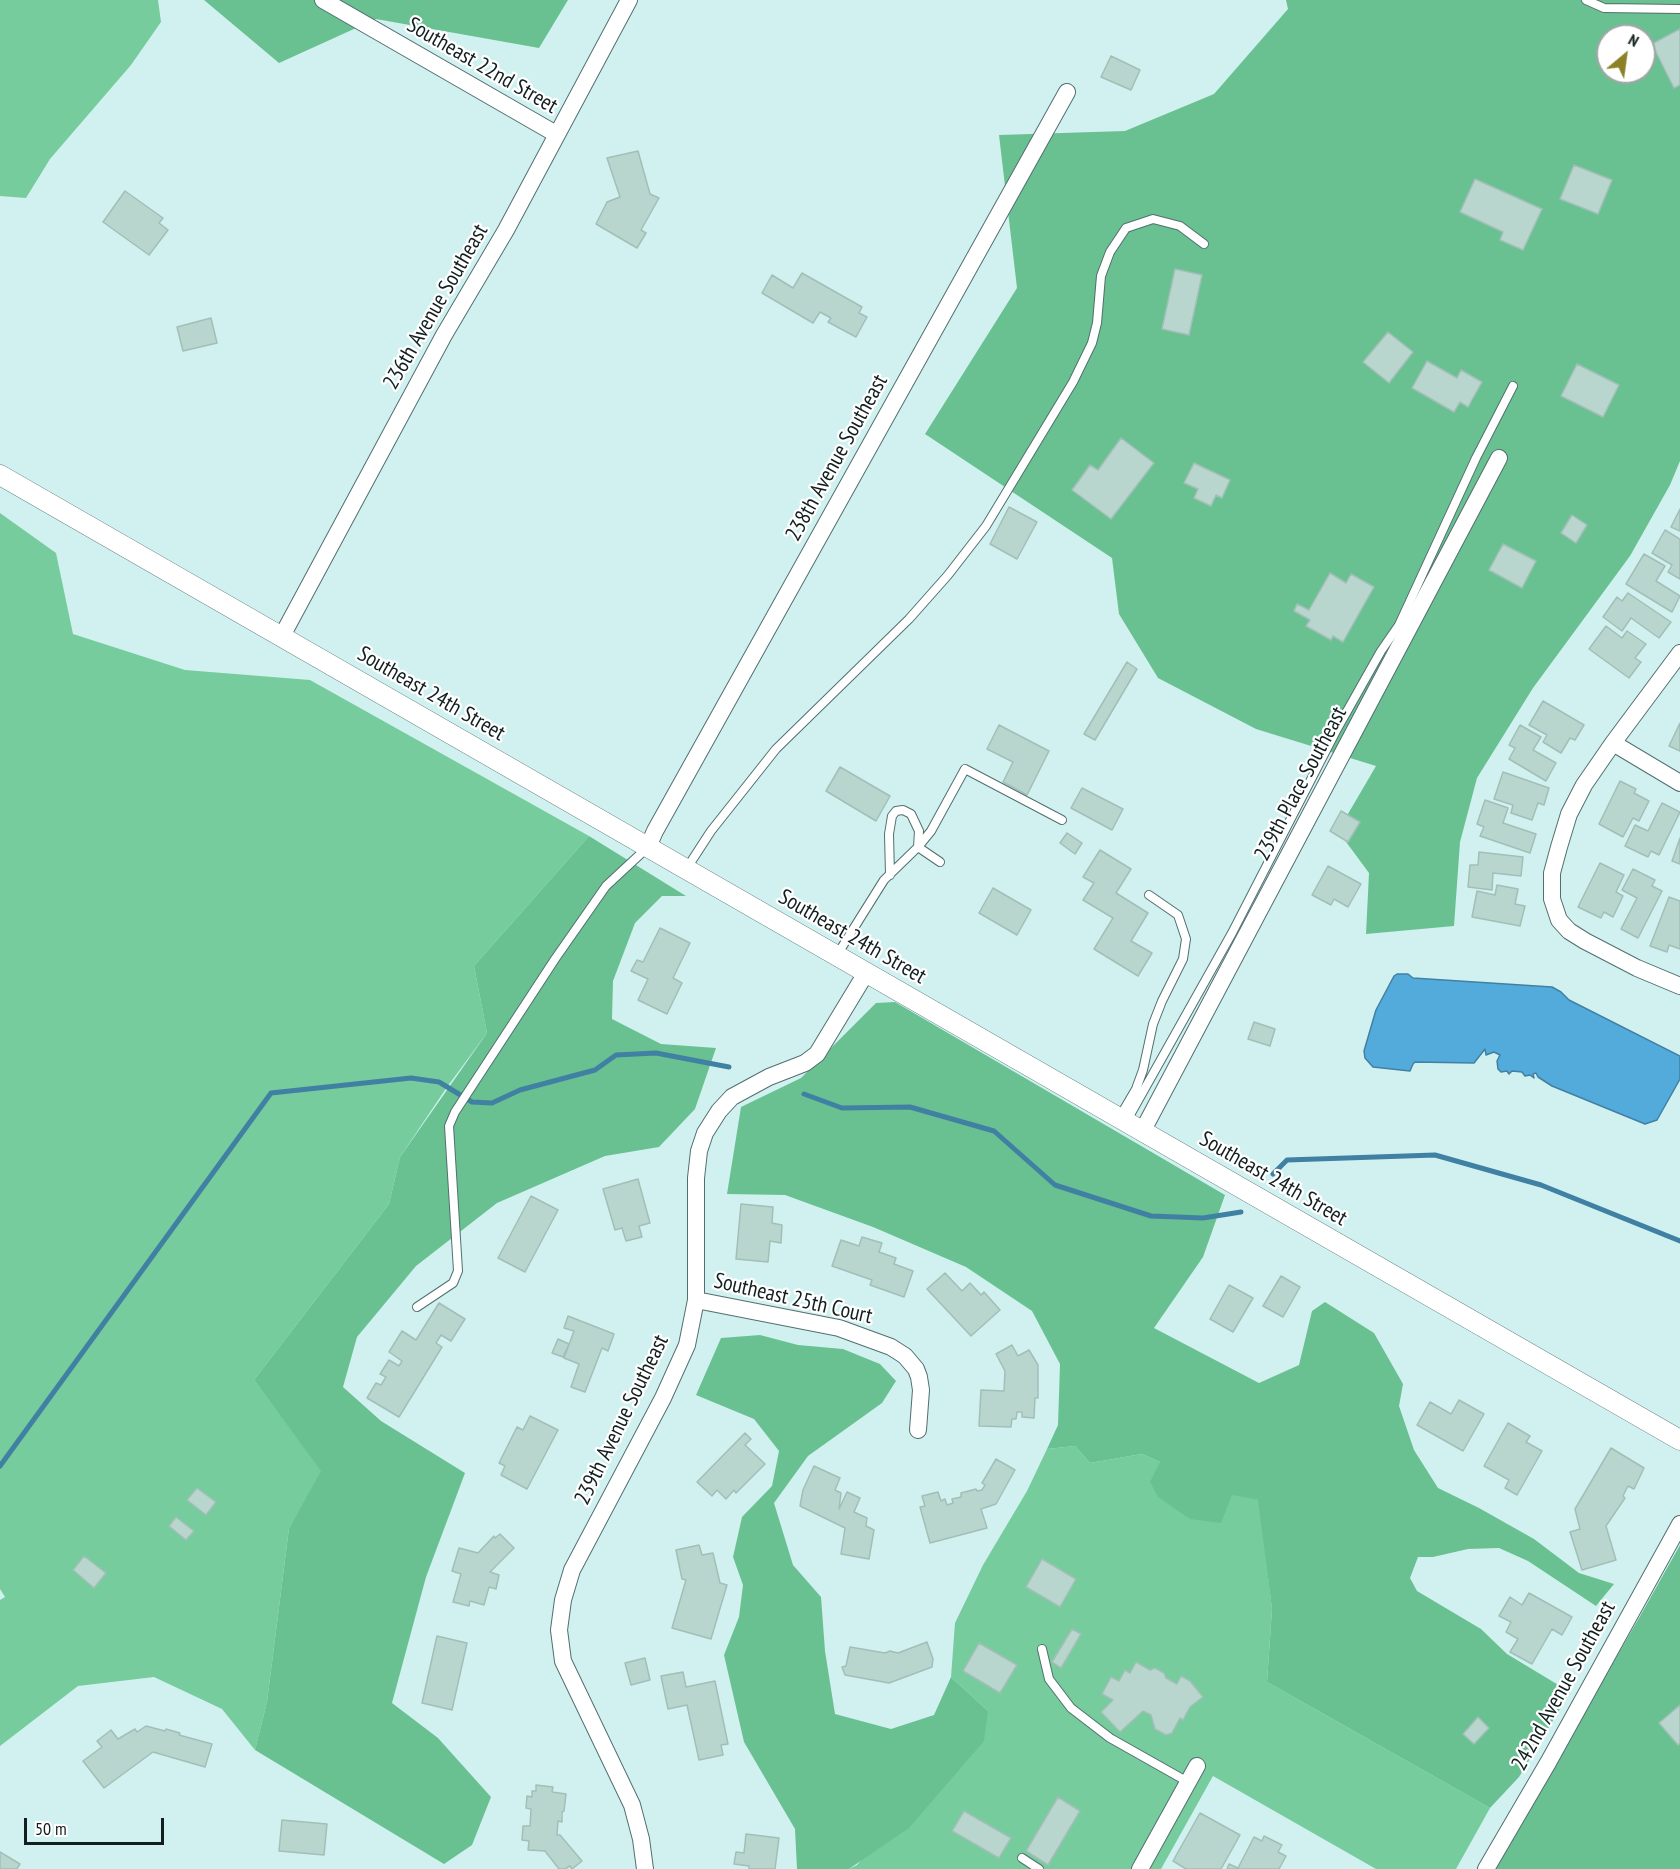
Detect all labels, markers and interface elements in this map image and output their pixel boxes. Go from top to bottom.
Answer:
street label: Southeast 22nd Street [402,12,562,120]
north arrow [1596,24,1656,84]
text: N [1625,29,1642,51]
street label: 236th Avenue Southeast [378,220,494,394]
street label: 238th Avenue Southeast [780,370,894,546]
street label: Southeast 24th Street [353,641,509,747]
street label: 239th Place Southeast [1249,702,1353,866]
street label: Southeast 24th Street [774,884,930,990]
street label: Southeast 24th Street [1195,1126,1351,1232]
street label: Southeast 25th Court [711,1268,875,1330]
street label: 239th Avenue Southeast [569,1331,675,1509]
street label: 242nd Avenue Southeast [1507,1597,1621,1775]
scale bar [27,1806,166,1844]
text: 50 m [35,1817,67,1840]

